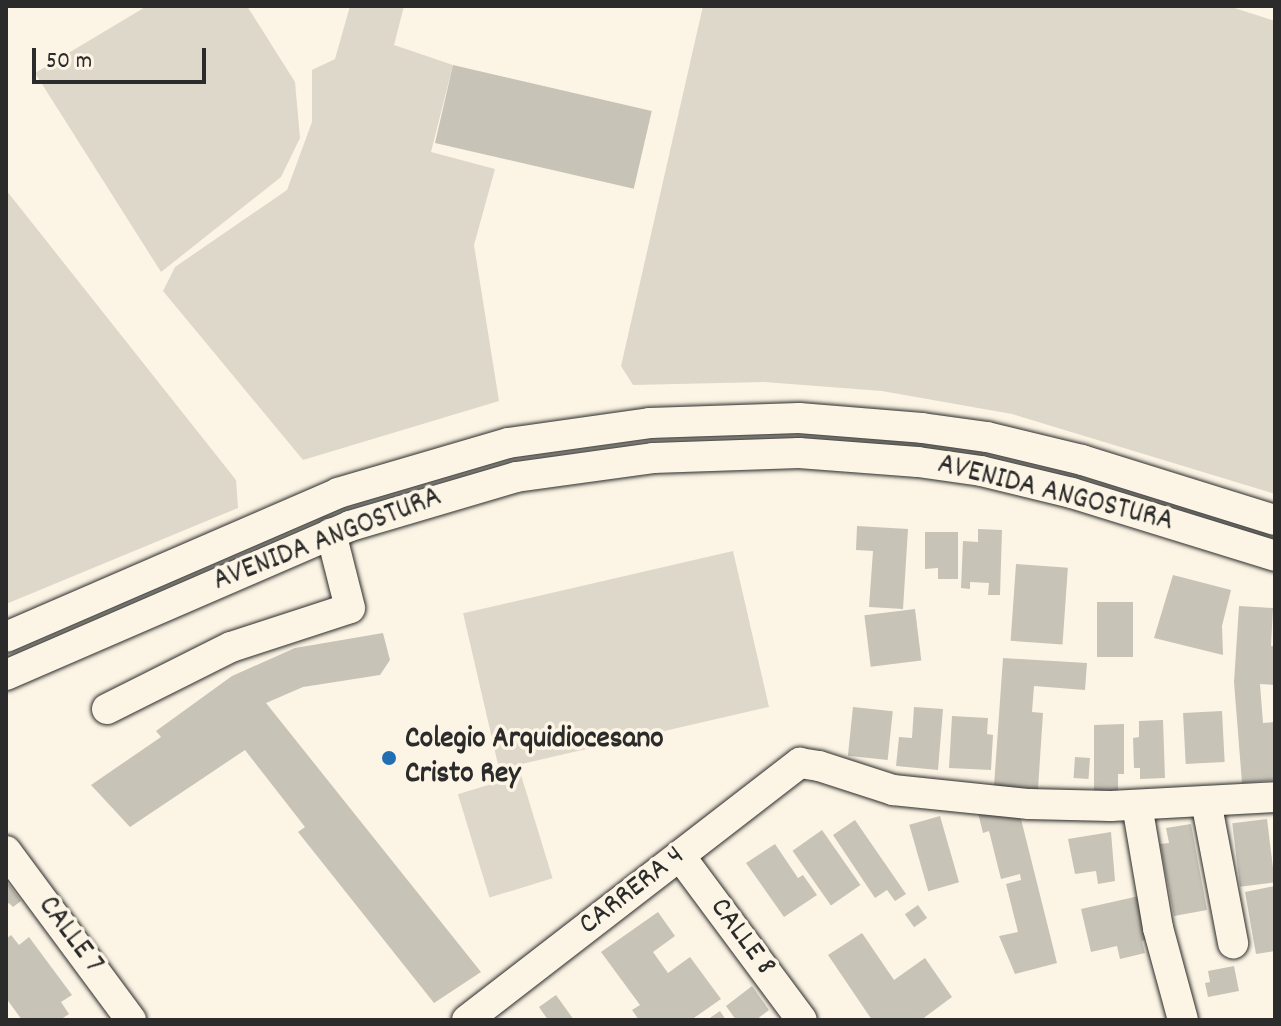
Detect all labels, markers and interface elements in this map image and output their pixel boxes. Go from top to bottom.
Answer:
scale bar [36,32,210,82]
text: 50 m [46,45,92,79]
street label: AVENIDA ANGOSTURA [933,448,1177,542]
street label: AVENIDA ANGOSTURA [209,481,447,601]
place label: Colegio Arquidiocesano Cristo Rey [405,723,664,794]
marker: Colegio Arquidiocesano Cristo Rey [380,749,398,767]
street label: CARRERA 4 [573,840,693,944]
street label: CALLE 7 [28,890,110,982]
street label: CALLE 8 [700,892,782,984]

